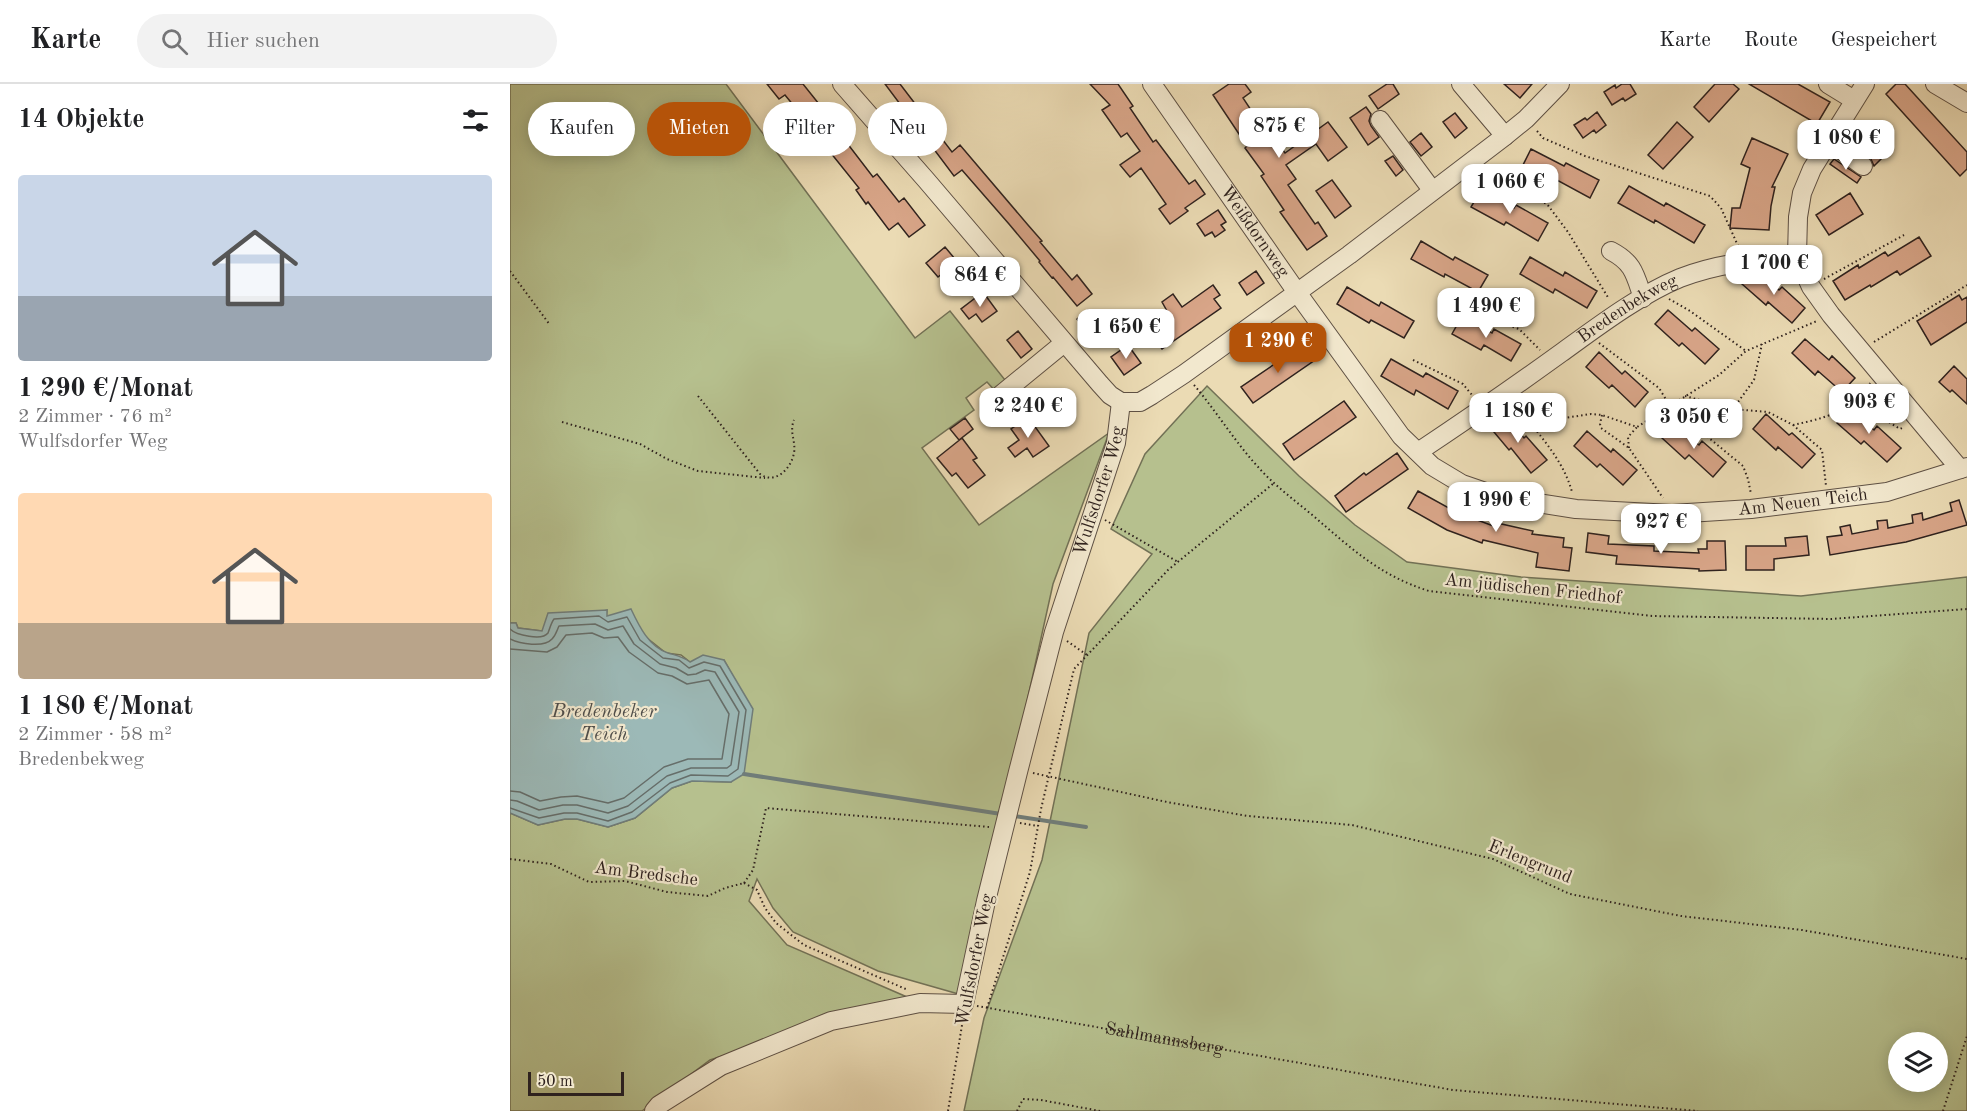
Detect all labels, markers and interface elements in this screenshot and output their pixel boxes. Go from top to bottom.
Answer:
search box [137,14,557,68]
icon: search [158,25,191,58]
text: Karte [30,27,101,55]
text: Hier suchen [206,30,320,52]
text: Karte [1659,30,1711,51]
text: Route [1744,30,1798,51]
text: Gespeichert [1831,30,1937,51]
chip: Kaufen [528,102,635,156]
chip: Mieten [647,102,751,156]
chip: Filter [763,102,856,156]
chip: Neu [868,102,947,156]
icon: filters [459,104,492,137]
text: 14 Objekte [18,107,145,133]
pin: 875 € [1237,108,1321,159]
text: 875 € [1253,117,1305,137]
pin: 1 080 € [1791,120,1901,171]
text: 1 080 € [1811,129,1881,149]
pin: 1 060 € [1455,164,1565,215]
text: 1 060 € [1475,173,1545,193]
street label: Weißdornweg [1217,183,1293,281]
icon: home [201,214,309,322]
pin: 1 700 € [1719,245,1829,296]
text: 1 700 € [1739,254,1809,274]
pin: 864 € [938,257,1022,308]
text: 864 € [954,266,1006,286]
street label: Bredenbekweg [1574,271,1680,347]
pin: 1 490 € [1431,288,1541,339]
text: 1 490 € [1451,297,1521,317]
pin: 1 650 € [1071,309,1181,360]
text: 1 650 € [1091,318,1161,338]
pin: 1 290 € [1223,323,1333,374]
text: 1 290 € [1243,332,1313,352]
text: 1 290 €/Monat [18,376,193,402]
pin: 903 € [1827,384,1911,435]
pin: 2 240 € [973,388,1083,439]
pin: 1 180 € [1463,393,1573,444]
text: 903 € [1843,393,1895,413]
text: 2 240 € [993,397,1063,417]
pin: 3 050 € [1639,399,1749,450]
text: 1 180 € [1483,402,1553,422]
text: 2 Zimmer · 76 m² [18,407,172,427]
text: 3 050 € [1659,408,1729,428]
street label: Wulfsdorfer Weg [1071,425,1127,558]
text: Wulfsdorfer Weg [18,432,167,452]
pin: 1 990 € [1441,482,1551,533]
street label: Am Neuen Teich [1738,485,1869,519]
text: 1 990 € [1461,491,1531,511]
pin: 927 € [1619,504,1703,555]
text: 927 € [1635,513,1687,533]
icon: home [201,532,309,640]
street label: Am jüdischen Friedhof [1444,571,1623,607]
text: 1 180 €/Monat [18,694,193,720]
water label: Bredenbeker Teich [550,702,657,745]
text: 2 Zimmer · 58 m² [18,725,172,745]
text: Bredenbekweg [18,750,144,770]
street label: Erlengrund [1486,837,1574,887]
street label: Am Bredsche [593,859,699,889]
street label: Wulfsdorfer Weg [953,892,997,1028]
street label: Sahlmannsberg [1104,1020,1225,1058]
map controls [1888,1032,1948,1092]
button: layers [1888,1032,1948,1092]
scale bar [528,1069,624,1096]
text: 50 m [537,1074,573,1090]

